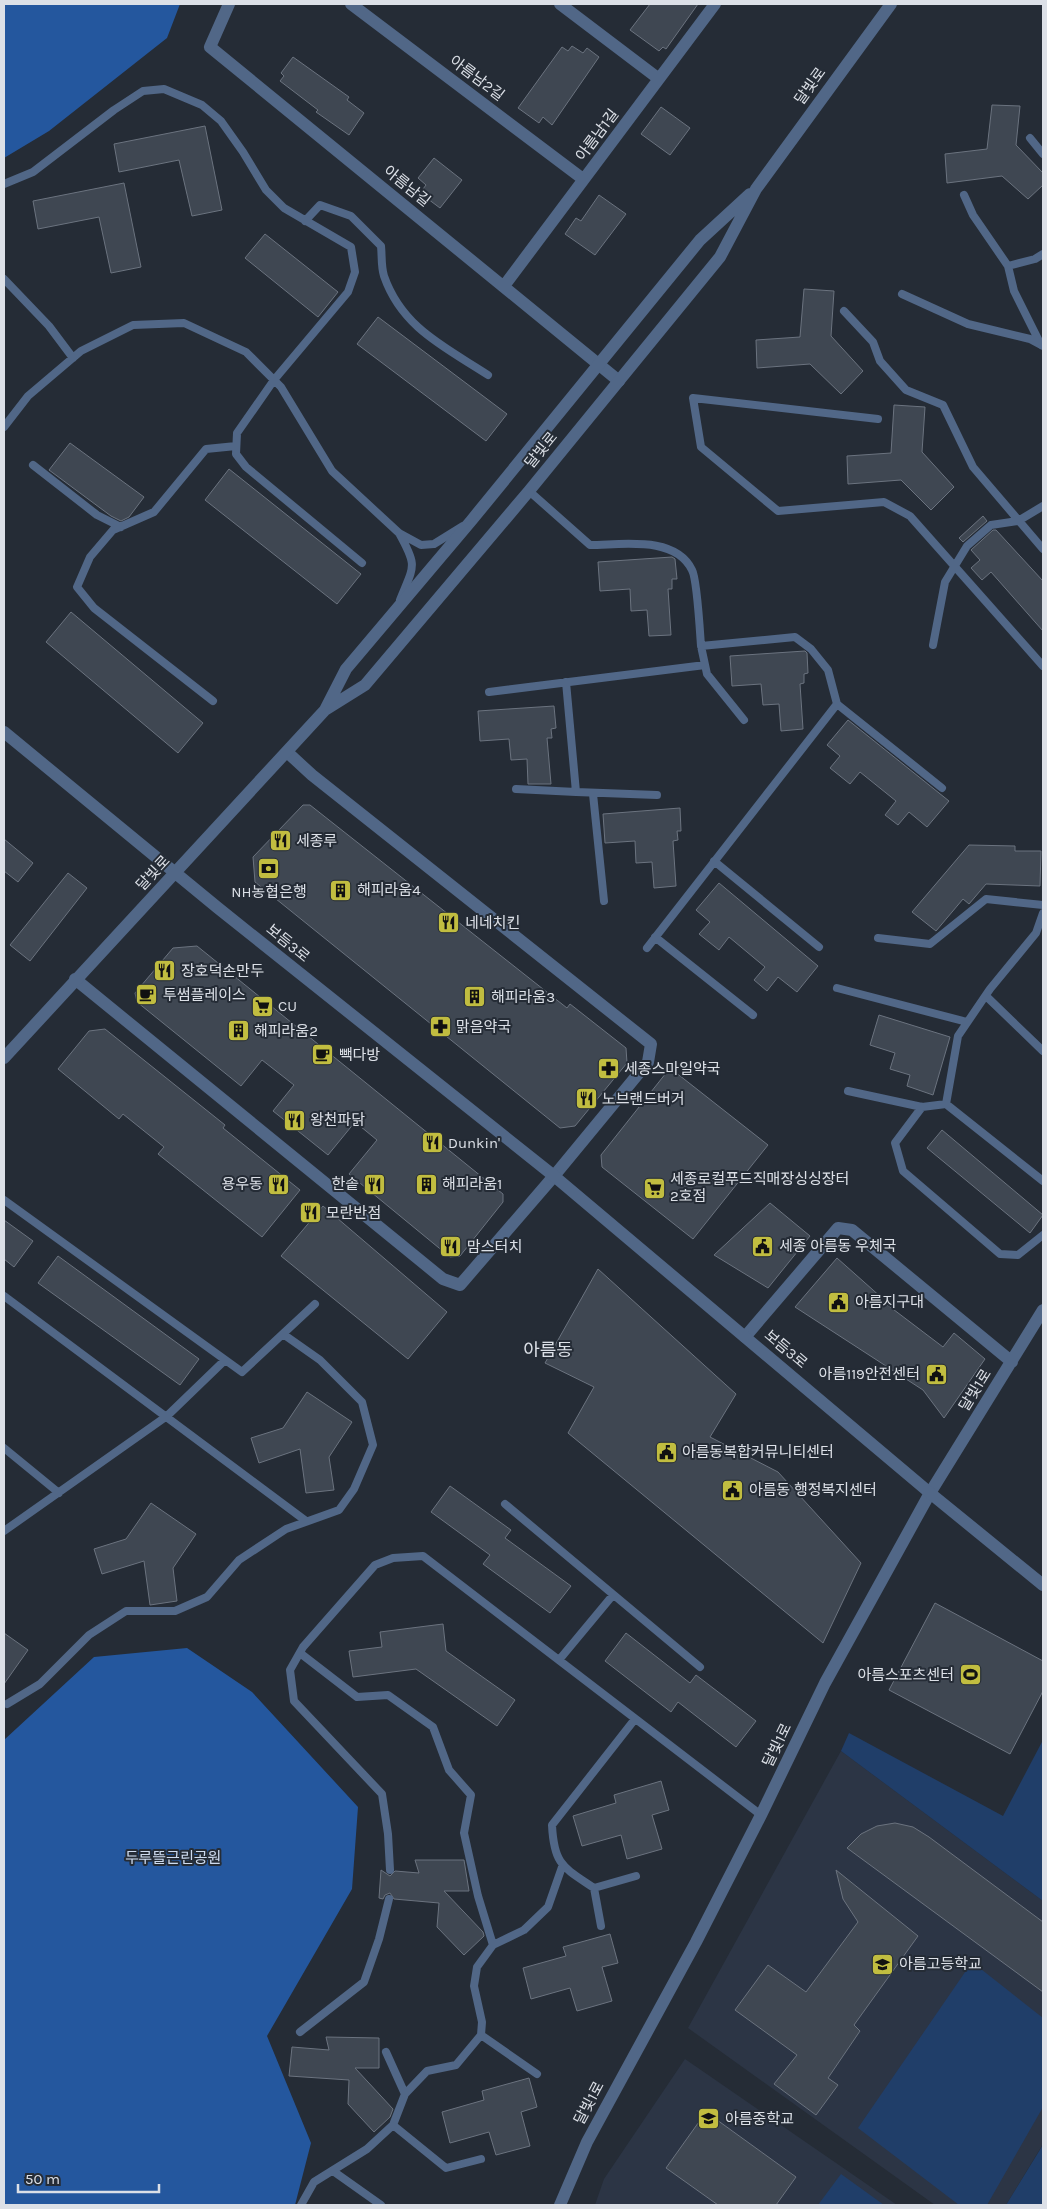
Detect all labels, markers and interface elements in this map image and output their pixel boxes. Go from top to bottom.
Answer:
street label: 아름남2길 [446,52,508,104]
street label: 달빛로 [791,64,829,108]
street label: 아름남1길 [572,106,622,164]
street label: 아름남길 [380,162,434,210]
street label: 달빛로 [521,428,561,472]
restaurant icon: 세종루 [268,829,292,853]
place label: 세종루 [296,832,337,850]
street label: 달빛로 [132,852,174,894]
bank icon: NH농협은행 [257,857,281,881]
building icon: 해피라움4 [329,878,353,902]
place label: 해피라움4 [357,881,421,899]
place label: NH농협은행 [231,883,307,901]
restaurant icon: 네네치킨 [437,911,461,935]
place label: 네네치킨 [465,914,520,932]
street label: 보듬3로 [263,920,313,966]
restaurant icon: 장호덕손만두 [153,959,177,983]
place label: 장호덕손만두 [181,962,264,980]
cafe icon: 투썸플레이스 [135,983,159,1007]
building icon: 해피라움3 [463,985,487,1009]
place label: 투썸플레이스 [163,986,246,1004]
place label: 해피라움3 [491,988,555,1006]
supermarket icon: CU [250,994,274,1018]
place label: CU [278,997,297,1015]
pharmacy icon: 맑음약국 [428,1015,452,1039]
place label: 맑음약국 [456,1018,511,1036]
building icon: 해피라움2 [226,1019,250,1043]
place label: 해피라움2 [254,1022,318,1040]
cafe icon: 빽다방 [311,1043,335,1067]
place label: 빽다방 [339,1046,381,1064]
pharmacy icon: 세종스마일약국 [596,1057,620,1081]
place label: 세종스마일약국 [624,1060,721,1078]
restaurant icon: 노브랜드버거 [574,1087,598,1111]
place label: 노브랜드버거 [602,1090,685,1108]
restaurant icon: 왕천파닭 [282,1108,306,1132]
place label: 왕천파닭 [310,1111,365,1129]
restaurant icon: Dunkin' [420,1131,444,1155]
place label: Dunkin' [448,1134,500,1152]
place label: 세종로컬푸드직매장싱싱장터 2호점 [670,1170,849,1205]
restaurant icon: 용우동 [267,1172,291,1196]
restaurant icon: 한솥 [363,1172,387,1196]
building icon: 해피라움1 [414,1172,438,1196]
place label: 용우동 [222,1175,263,1193]
place label: 한솥 [331,1175,359,1193]
place label: 해피라움1 [442,1175,502,1193]
supermarket icon: 세종로컬푸드직매장싱싱장터 2호점 [642,1176,666,1200]
restaurant icon: 모란반점 [298,1201,322,1225]
place label: 모란반점 [326,1204,381,1222]
public building icon: 세종 아름동 우체국 [751,1234,775,1258]
restaurant icon: 맘스터치 [439,1235,463,1259]
place label: 세종 아름동 우체국 [779,1237,897,1255]
place label: 맘스터치 [467,1238,522,1256]
public building icon: 아름지구대 [827,1290,851,1314]
place label: 아름지구대 [855,1293,924,1311]
street label: 보듬3로 [761,1326,811,1372]
district label: 아름동 [523,1339,573,1361]
public building icon: 아름119안전센터 [924,1362,948,1386]
place label: 아름119안전센터 [819,1365,920,1383]
street label: 달빛1로 [955,1366,995,1414]
public building icon: 아름동복합커뮤니티센터 [654,1440,678,1464]
place label: 아름동복합커뮤니티센터 [682,1443,834,1461]
public building icon: 아름동 행정복지센터 [721,1478,745,1502]
place label: 아름동 행정복지센터 [749,1481,877,1499]
sports icon: 아름스포츠센터 [958,1663,982,1687]
place label: 아름스포츠센터 [857,1666,954,1684]
street label: 달빛1로 [759,1720,795,1770]
park label: 두루뜰근린공원 [125,1849,221,1867]
school or university icon: 아름고등학교 [871,1952,895,1976]
place label: 아름고등학교 [899,1955,982,1973]
street label: 달빛1로 [570,2078,608,2128]
school or university icon: 아름중학교 [697,2107,721,2131]
place label: 아름중학교 [725,2110,794,2128]
scale bar [18,2162,159,2194]
text: 50 m [25,2170,60,2188]

